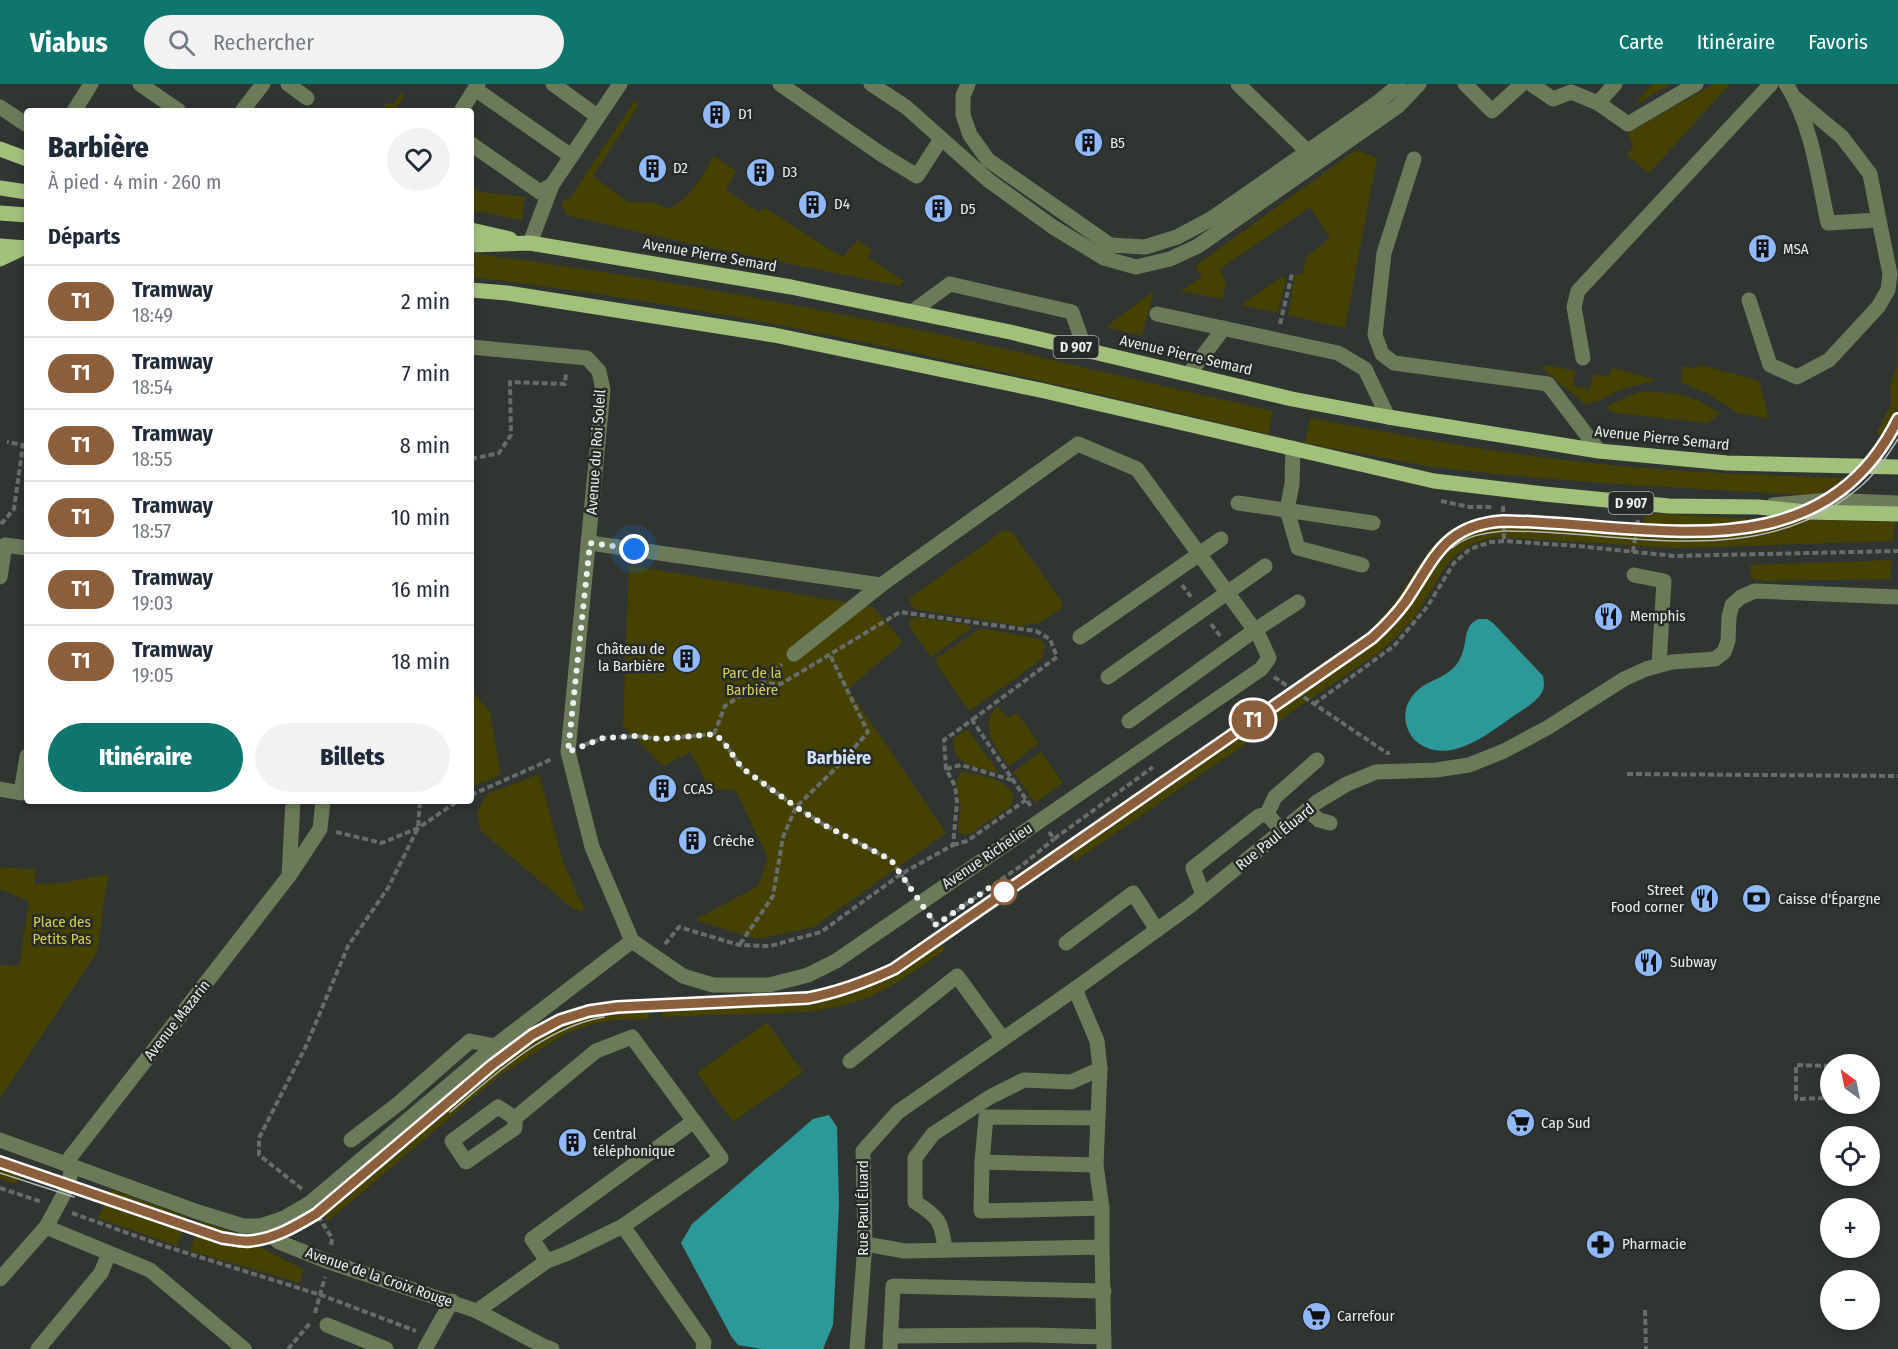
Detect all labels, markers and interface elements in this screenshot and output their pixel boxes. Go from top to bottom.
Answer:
search box [144,15,564,69]
text: Viabus [30,26,108,59]
icon: search [165,26,198,59]
text: Rechercher [213,29,314,56]
text: Carte [1619,29,1664,55]
text: Itinéraire [1697,29,1775,55]
text: Favoris [1808,29,1868,55]
building icon: D1 [701,98,733,130]
place label: D1 [738,105,752,123]
building icon: B5 [1073,127,1105,159]
button: heart [387,128,450,191]
text: Barbière [48,131,149,164]
place label: B5 [1110,134,1125,152]
building icon: D2 [636,152,668,184]
building icon: D3 [745,156,777,188]
place label: D2 [673,159,688,177]
place label: D3 [782,163,797,181]
text: À pied · 4 min · 260 m [48,170,221,194]
building icon: D4 [797,188,829,220]
building icon: D5 [923,193,955,225]
place label: D4 [834,195,850,213]
place label: D5 [960,200,976,218]
text: Départs [48,223,120,250]
building icon: MSA [1746,233,1778,265]
street label: Avenue Pierre Semard [642,234,778,276]
place label: MSA [1783,240,1809,258]
text: Tramway [132,276,213,303]
text: T1 [72,288,90,314]
text: 2 min [401,288,450,315]
text: 18:49 [132,303,173,327]
street label: Avenue Pierre Semard [1118,331,1254,379]
road number: D 907 [1054,336,1098,358]
text: Tramway [132,348,213,375]
text: T1 [72,360,90,386]
text: 7 min [402,360,450,387]
text: 18:54 [132,375,173,399]
street label: Avenue du Roi Soleil [583,389,609,515]
text: Tramway [132,420,213,447]
street label: Avenue Pierre Semard [1594,422,1730,454]
text: T1 [72,432,90,458]
text: 8 min [400,432,450,459]
text: 18:55 [132,447,172,471]
text: Tramway [132,492,213,519]
road number: D 907 [1608,492,1654,514]
text: T1 [72,504,90,530]
text: 10 min [391,504,450,531]
text: 18:57 [132,519,171,543]
your location [619,534,649,564]
text: Tramway [132,564,213,591]
text: T1 [72,576,90,602]
text: 16 min [391,576,450,603]
text: 19:03 [132,591,173,615]
restaurant icon: Memphis [1593,600,1625,632]
place label: Memphis [1630,607,1686,625]
text: Tramway [132,636,213,663]
place label: Château de la Barbière [596,640,665,675]
building icon: Château de la Barbière [670,642,702,674]
text: T1 [72,648,90,674]
text: 18 min [391,648,450,675]
text: 19:05 [132,663,173,687]
park label: Parc de la Barbière [722,664,782,699]
line badge: T1 [1226,700,1280,740]
text: T1 [1244,707,1262,733]
button: Itinéraire [48,723,243,792]
button: Billets [255,723,450,792]
district label: Barbière [807,747,871,769]
building icon: CCAS [646,773,678,805]
place label: CCAS [683,780,713,798]
street label: Rue Paul Éluard [1232,800,1318,874]
street label: Avenue Richelieu [938,819,1036,893]
building icon: Crèche [676,825,708,857]
place label: Crèche [713,832,754,850]
unlabelled marker [991,879,1017,905]
place label: Street Food corner [1611,881,1685,916]
restaurant icon: Street Food corner [1689,883,1721,915]
bank icon: Caisse d'Épargne [1741,883,1773,915]
place label: Caisse d'Épargne [1778,890,1881,908]
park label: Place des Petits Pas [32,913,92,948]
restaurant icon: Subway [1633,946,1665,978]
place label: Subway [1670,953,1717,971]
street label: Avenue Mazarin [140,976,214,1064]
north arrow [1820,1054,1880,1114]
map controls [1820,1054,1880,1330]
supermarket icon: Cap Sud [1504,1107,1536,1139]
place label: Cap Sud [1541,1114,1591,1132]
place label: Central téléphonique [593,1125,675,1160]
button: locate [1820,1126,1880,1186]
building icon: Central téléphonique [556,1127,588,1159]
street label: Rue Paul Éluard [854,1160,872,1256]
button: + [1820,1198,1880,1258]
pharmacy icon: Pharmacie [1585,1228,1617,1260]
place label: Pharmacie [1622,1235,1687,1253]
street label: Avenue de la Croix Rouge [303,1243,455,1311]
button: − [1820,1270,1880,1330]
supermarket icon: Carrefour [1300,1300,1332,1332]
place label: Carrefour [1337,1307,1395,1325]

